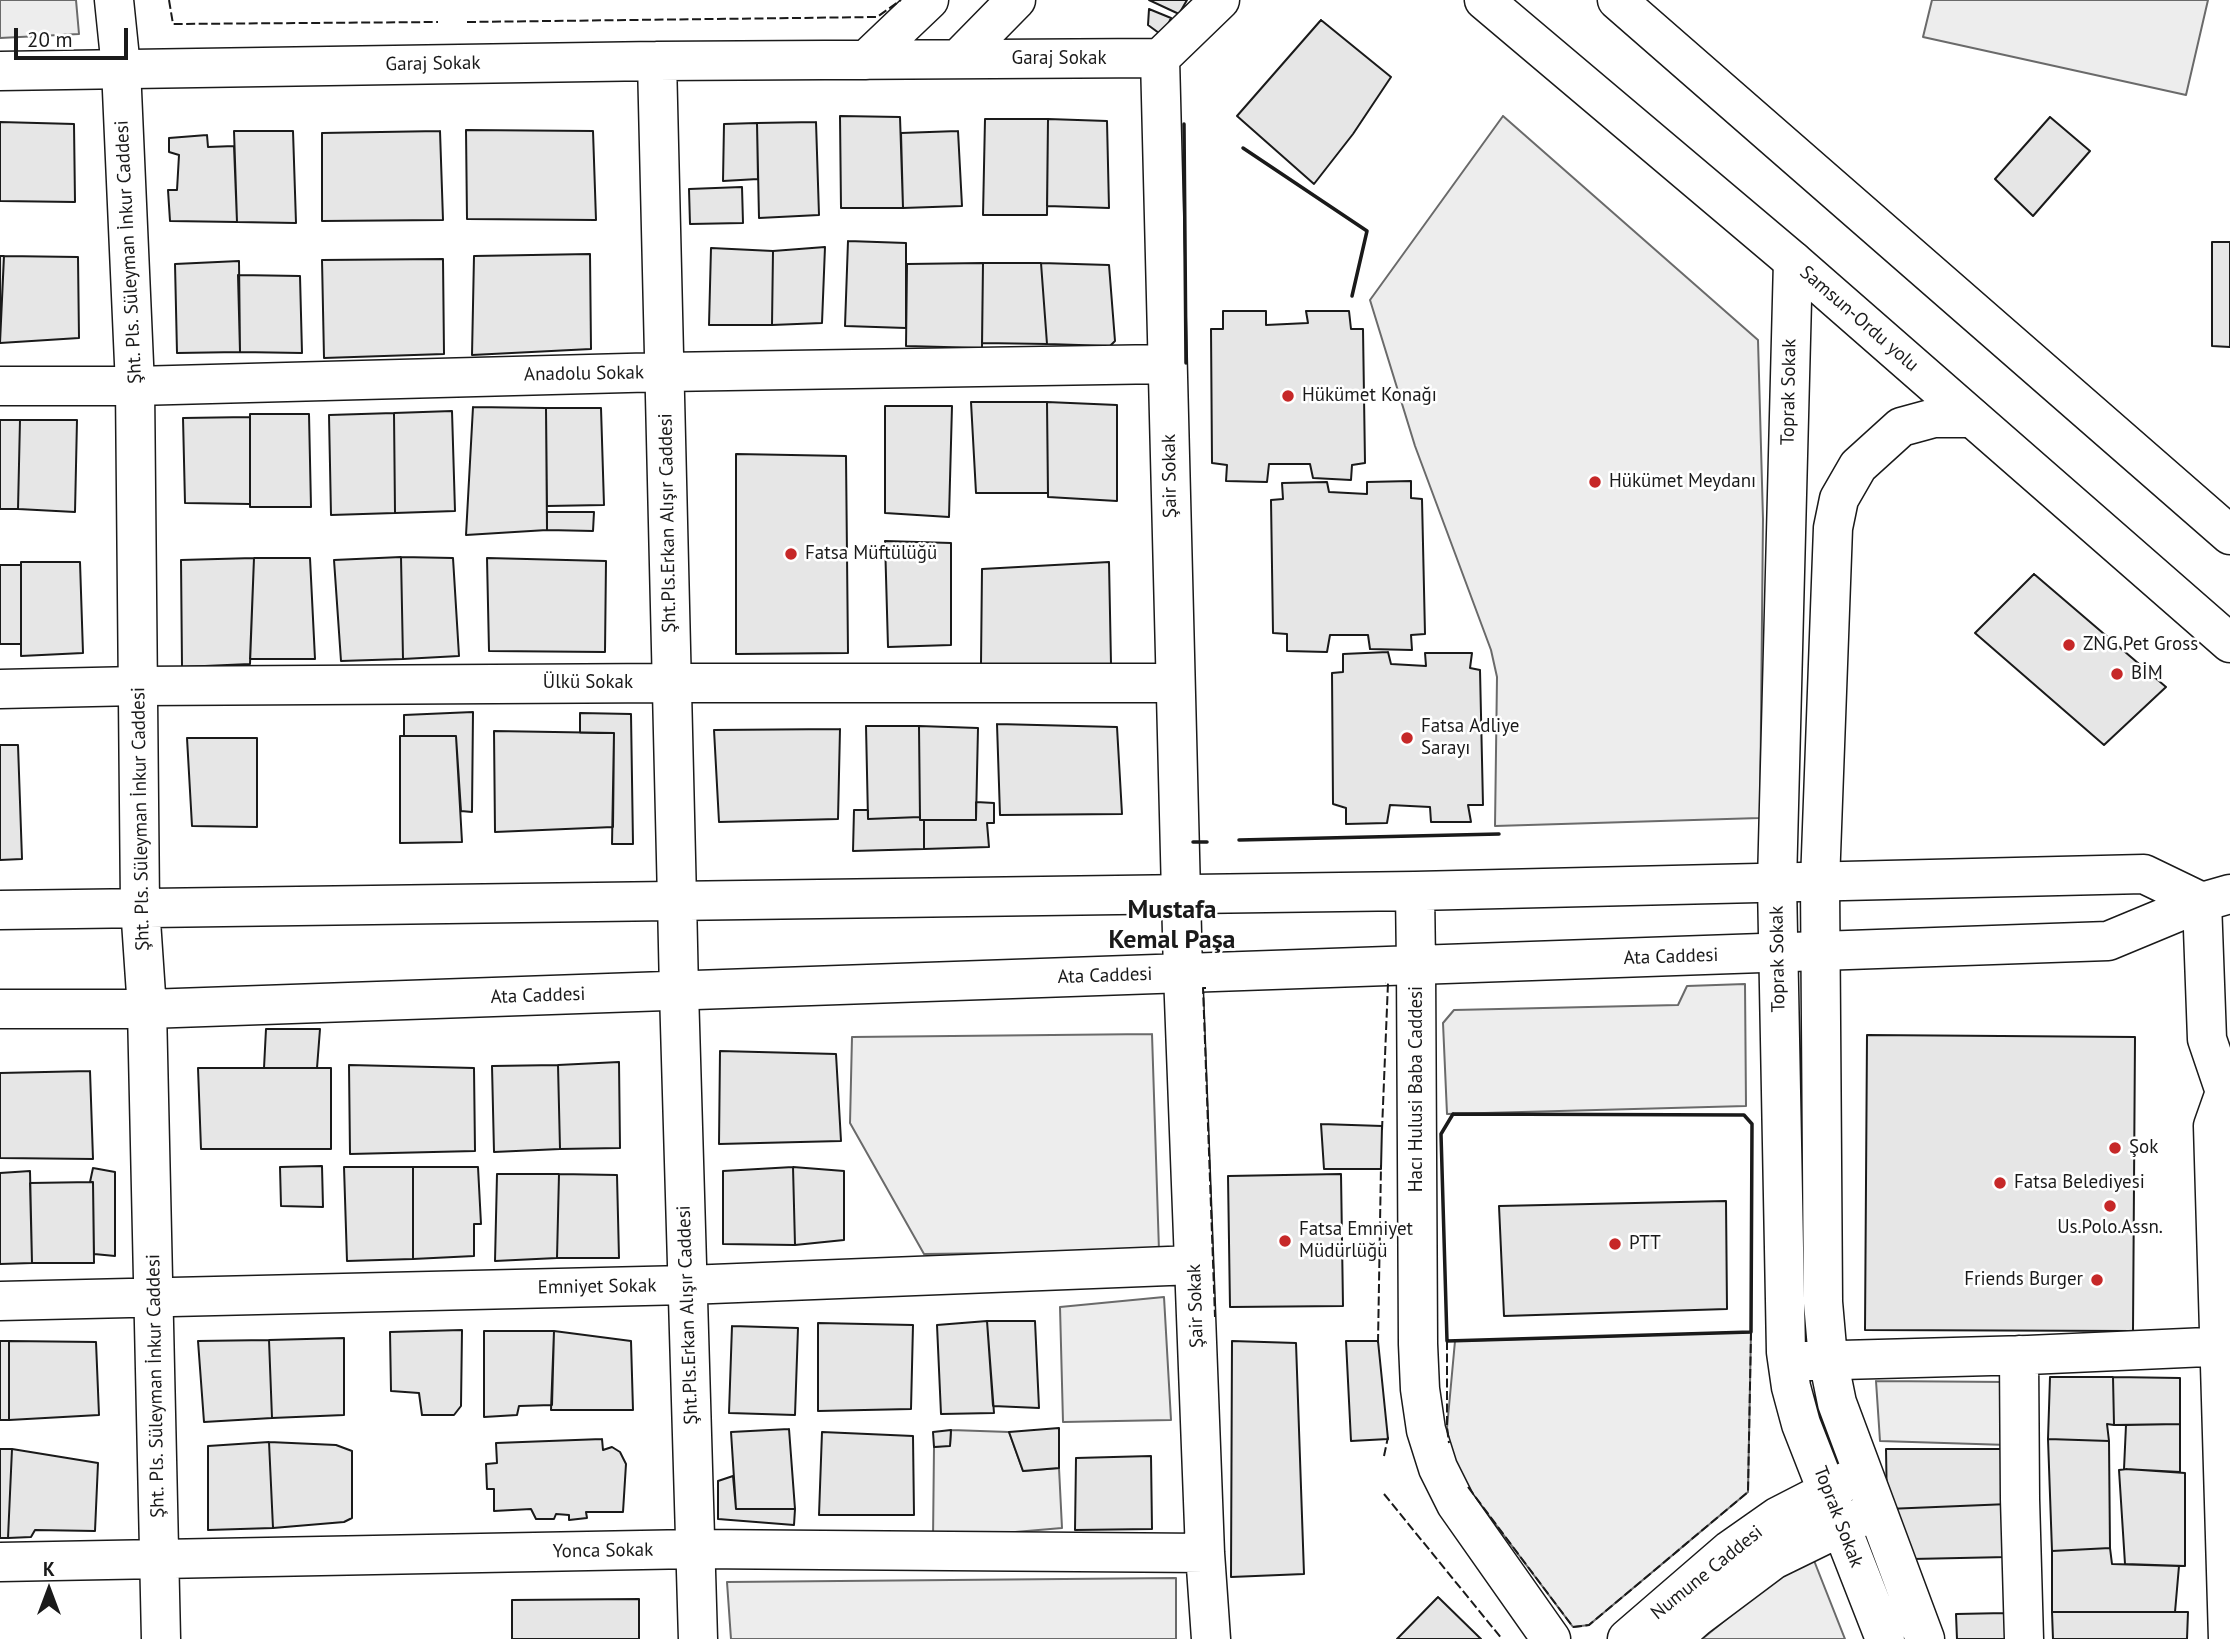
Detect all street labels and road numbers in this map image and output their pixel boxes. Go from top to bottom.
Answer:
street label: Garaj Sokak [1012,48,1106,70]
street label: Garaj Sokak [385,52,481,76]
street label: Şht. Pls. Süleyman İnkur Caddesi [111,120,147,384]
street label: Samsun-Ordu yolu [1795,261,1923,377]
street label: Toprak Sokak [1777,339,1801,445]
street label: Anadolu Sokak [524,362,644,386]
street label: Şht.Pls.Erkan Alışır Caddesi [655,413,681,633]
street label: Şair Sokak [1158,434,1182,518]
street label: Ülkü Sokak [543,672,633,694]
street label: Şht. Pls. Süleyman İnkur Caddesi [127,687,155,951]
street label: Toprak Sokak [1766,906,1790,1012]
street label: Ata Caddesi [1623,944,1719,970]
street label: Ata Caddesi [1057,963,1153,989]
street label: Ata Caddesi [490,983,586,1009]
street label: Hacı Hulusi Baba Caddesi [1406,986,1428,1192]
street label: Şht.Pls.Erkan Alışır Caddesi [673,1205,703,1425]
street label: Şht. Pls. Süleyman İnkur Caddesi [142,1254,170,1518]
street label: Şair Sokak [1183,1264,1209,1348]
street label: Emniyet Sokak [537,1275,657,1299]
street label: Toprak Sokak [1808,1463,1868,1571]
street label: Numune Caddesi [1647,1521,1767,1625]
street label: Yonca Sokak [553,1539,653,1563]

